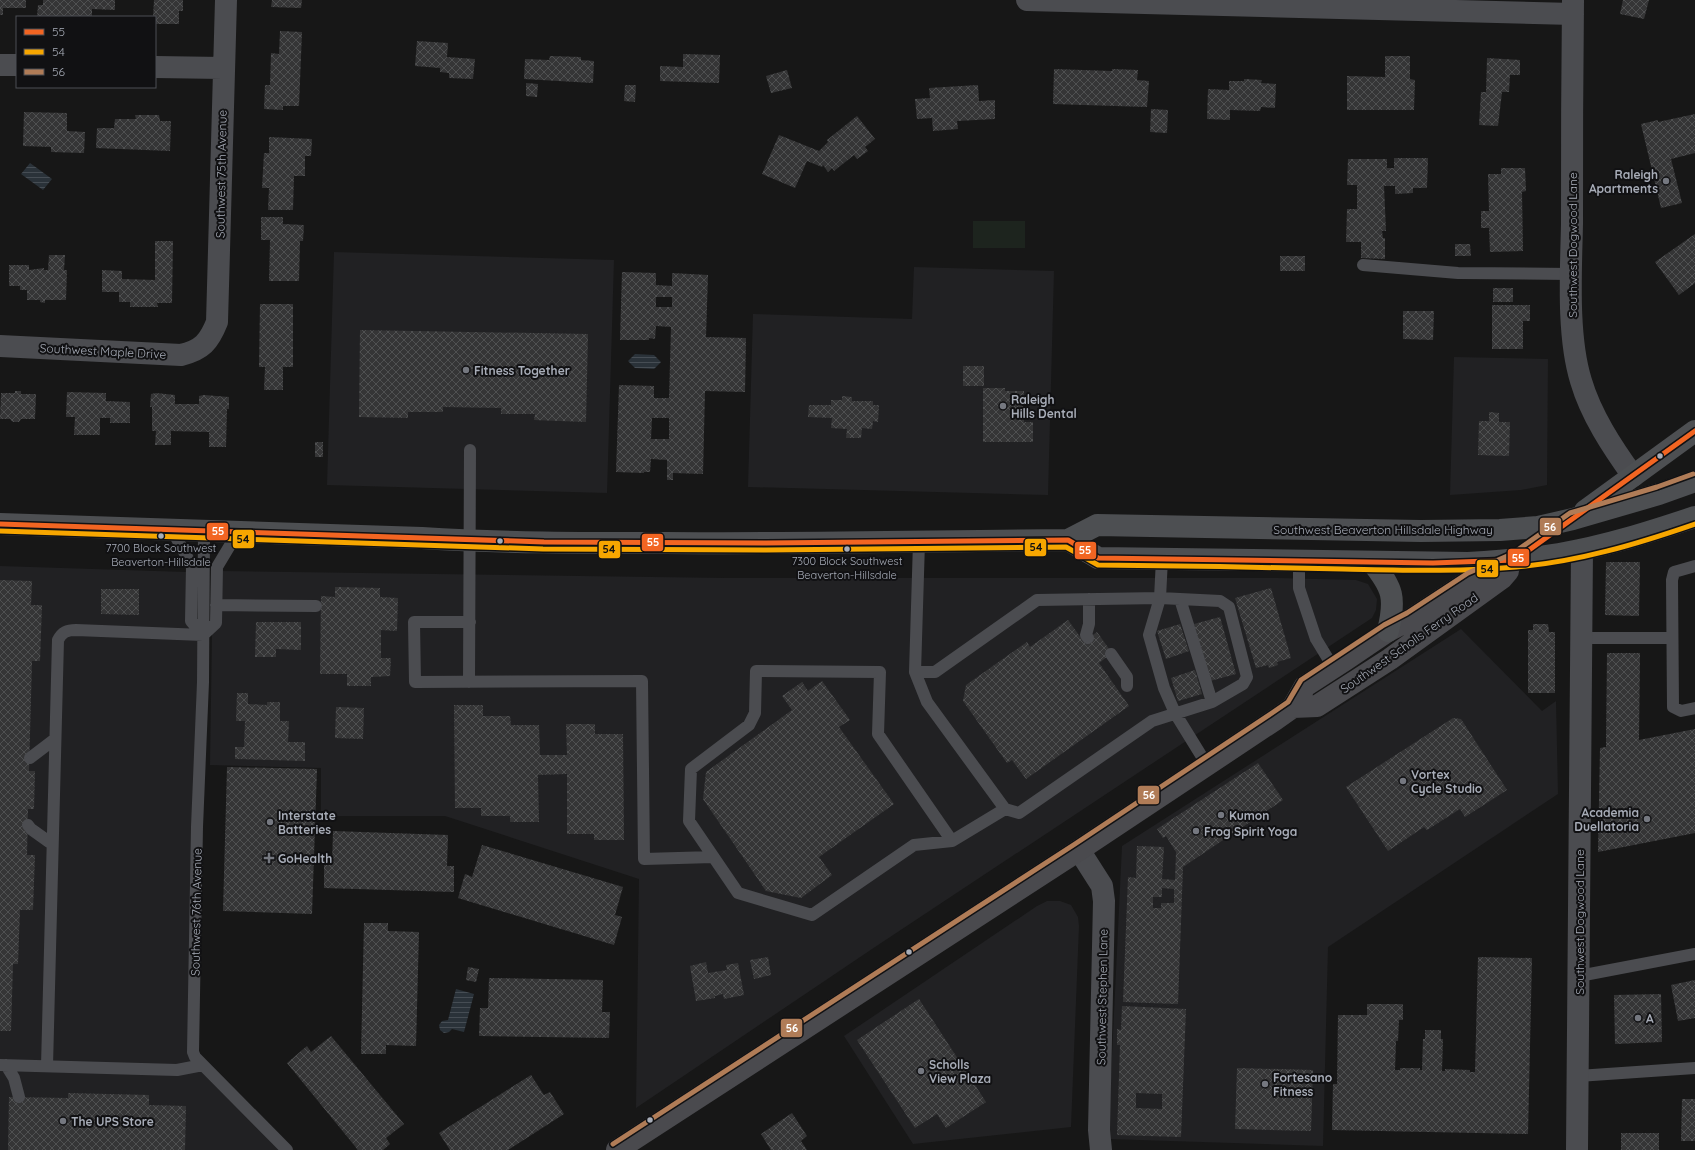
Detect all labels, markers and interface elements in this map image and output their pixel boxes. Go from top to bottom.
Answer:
legend [16,16,156,88]
text: 55 [52,24,65,39]
text: 54 [52,44,65,59]
text: 56 [52,64,66,79]
street label: Southwest 75th Avenue [212,109,230,238]
place label: Raleigh Apartments [1589,167,1658,196]
street label: Southwest Dogwood Lane [1565,172,1580,318]
marker: Raleigh Apartments [1661,176,1671,186]
street label: Southwest Maple Drive [39,340,167,362]
place label: Fitness Together [474,363,570,378]
marker: Fitness Together [461,365,471,375]
place label: Raleigh Hills Dental [1011,392,1077,421]
marker: Raleigh Hills Dental [998,401,1008,411]
unlabelled marker [1655,451,1665,461]
line badge: 56 [1539,517,1562,536]
text: 56 [1544,520,1556,534]
line badge: 55 [206,522,229,541]
street label: Southwest Beaverton Hillsdale Highway [1273,522,1493,537]
text: 55 [212,524,224,538]
line badge: 54 [232,529,255,549]
marker: 7700 Block Southwest Beaverton-Hillsdale [156,531,166,541]
text: 54 [237,532,250,546]
line badge: 55 [641,533,664,552]
text: 55 [647,535,659,549]
unlabelled marker [495,536,505,546]
line badge: 54 [1024,538,1047,557]
line badge: 54 [598,540,621,559]
text: 54 [1030,540,1043,554]
place label: 7700 Block Southwest Beaverton-Hillsdale [106,541,217,569]
line badge: 55 [1074,541,1097,560]
text: 54 [603,542,616,556]
text: 55 [1079,543,1091,557]
marker: 7300 Block Southwest Beaverton-Hillsdale [842,544,852,554]
line badge: 55 [1507,548,1530,567]
text: 55 [1512,551,1524,565]
place label: 7300 Block Southwest Beaverton-Hillsdale [792,554,903,582]
line badge: 54 [1476,559,1499,578]
text: 54 [1481,562,1494,576]
street label: Southwest Scholls Ferry Road [1337,590,1481,696]
place label: Vortex Cycle Studio [1411,767,1483,796]
marker: Vortex Cycle Studio [1398,776,1408,786]
line badge: 56 [1137,785,1160,805]
text: 56 [1143,788,1155,802]
place label: Academia Duellatoria [1574,805,1639,834]
place label: Interstate Batteries [278,808,336,837]
place label: Kumon [1229,808,1269,823]
marker: Kumon [1216,810,1226,820]
marker: Academia Duellatoria [1642,814,1652,824]
marker: Interstate Batteries [265,817,275,827]
place label: Frog Spirit Yoga [1204,824,1297,839]
marker: Frog Spirit Yoga [1191,826,1201,836]
street label: Southwest 76th Avenue [187,848,205,976]
street label: Southwest Dogwood Lane [1572,849,1587,995]
place label: GoHealth [278,851,332,866]
marker: GoHealth [263,852,275,864]
street label: Southwest Stephen Lane [1093,928,1111,1065]
unlabelled marker [904,947,914,957]
place label: A [1646,1011,1654,1026]
marker: A [1633,1013,1643,1023]
line badge: 56 [780,1018,803,1038]
text: 56 [786,1021,798,1035]
place label: Scholls View Plaza [929,1057,991,1086]
marker: Scholls View Plaza [916,1066,926,1076]
place label: Fortesano Fitness [1273,1070,1333,1099]
marker: Fortesano Fitness [1260,1079,1270,1089]
place label: The UPS Store [71,1114,154,1129]
unlabelled marker [645,1115,655,1125]
marker: The UPS Store [58,1116,68,1126]

